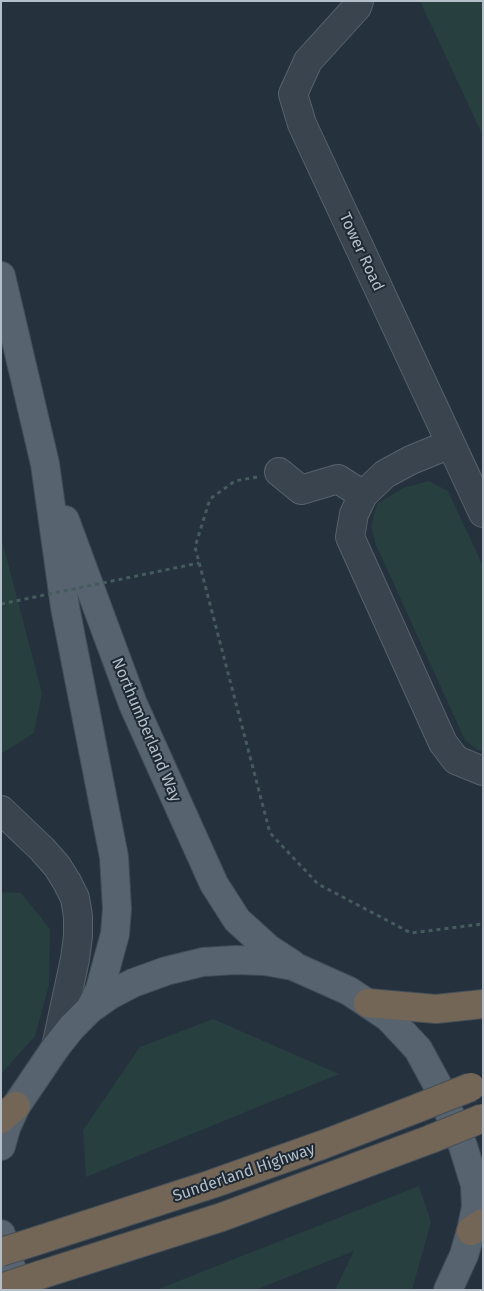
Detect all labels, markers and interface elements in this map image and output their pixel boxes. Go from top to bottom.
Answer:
street label: Tower Road [334,210,388,294]
street label: Northumberland Way [107,655,185,805]
street label: Sunderland Highway [170,1140,318,1206]

